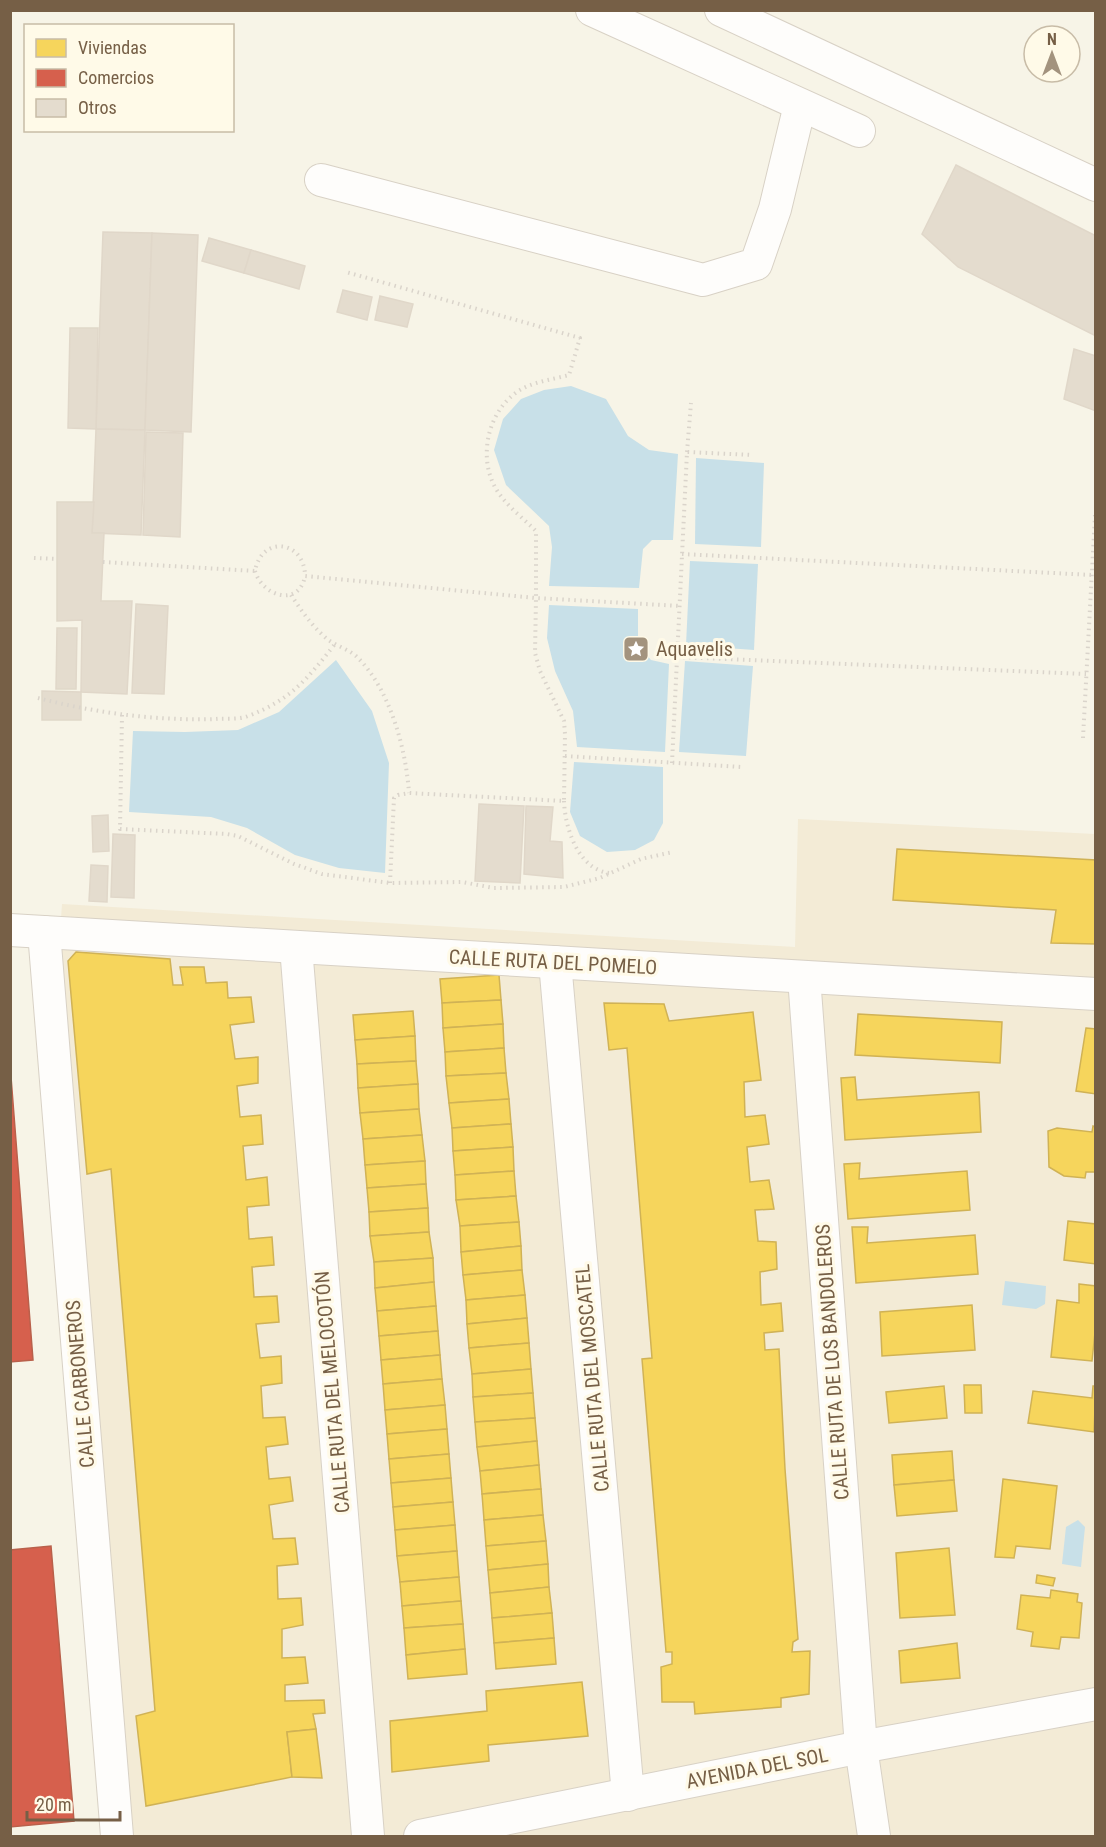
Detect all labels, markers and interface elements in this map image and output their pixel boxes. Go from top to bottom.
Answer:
legend [24,24,234,132]
north arrow [1022,24,1082,84]
text: N [1047,30,1057,49]
text: Viviendas [78,37,147,58]
text: Comercios [78,67,154,88]
text: Otros [78,97,117,118]
place icon: Aquavelis [621,634,651,664]
place label: Aquavelis [656,637,733,661]
street label: CALLE RUTA DEL POMELO [448,945,658,979]
street label: CALLE RUTA DE LOS BANDOLEROS [810,1223,854,1501]
street label: CALLE RUTA DEL MOSCATEL [570,1263,614,1493]
street label: CALLE RUTA DEL MELOCOTÓN [309,1270,355,1514]
street label: CALLE CARBONEROS [61,1299,99,1469]
street label: AVENIDA DEL SOL [684,1742,830,1794]
scale bar [27,1784,120,1822]
text: 20 m [36,1794,71,1815]

